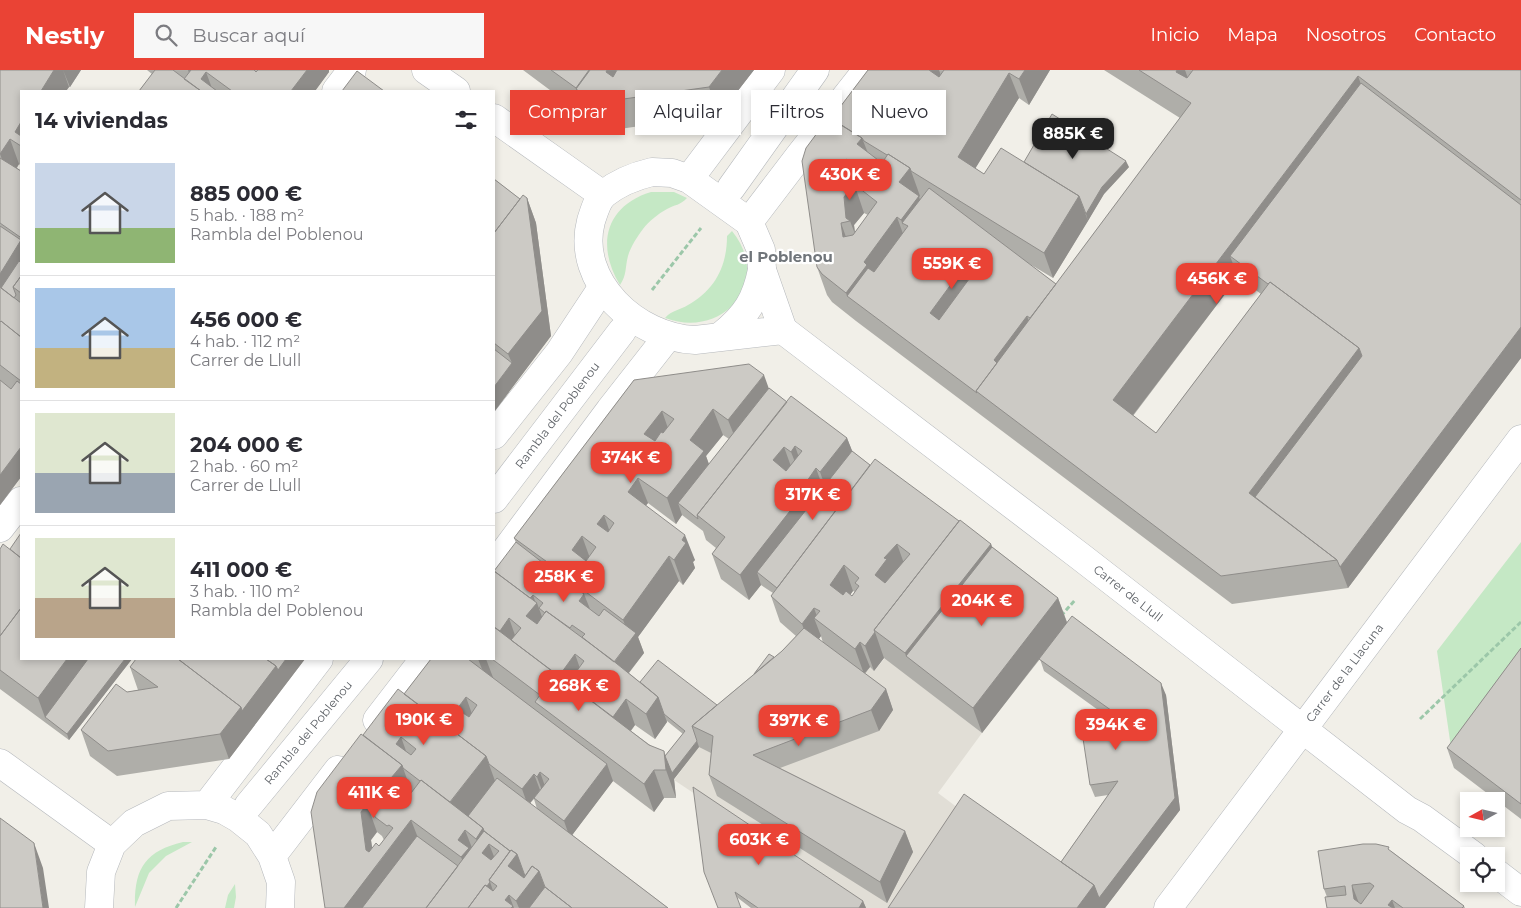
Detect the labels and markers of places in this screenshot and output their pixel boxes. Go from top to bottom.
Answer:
pin: 885K € [1032,118,1114,160]
pin: 430K € [809,158,891,201]
pin: 559K € [911,248,993,290]
pin: 456K € [1176,262,1258,305]
pin: 374K € [590,442,672,484]
pin: 317K € [772,478,854,521]
pin: 258K € [523,560,605,603]
pin: 204K € [941,584,1023,627]
pin: 268K € [538,670,620,712]
pin: 190K € [383,704,465,746]
pin: 397K € [758,704,840,747]
pin: 394K € [1075,708,1157,751]
pin: 411K € [333,776,415,819]
pin: 603K € [718,824,800,866]

